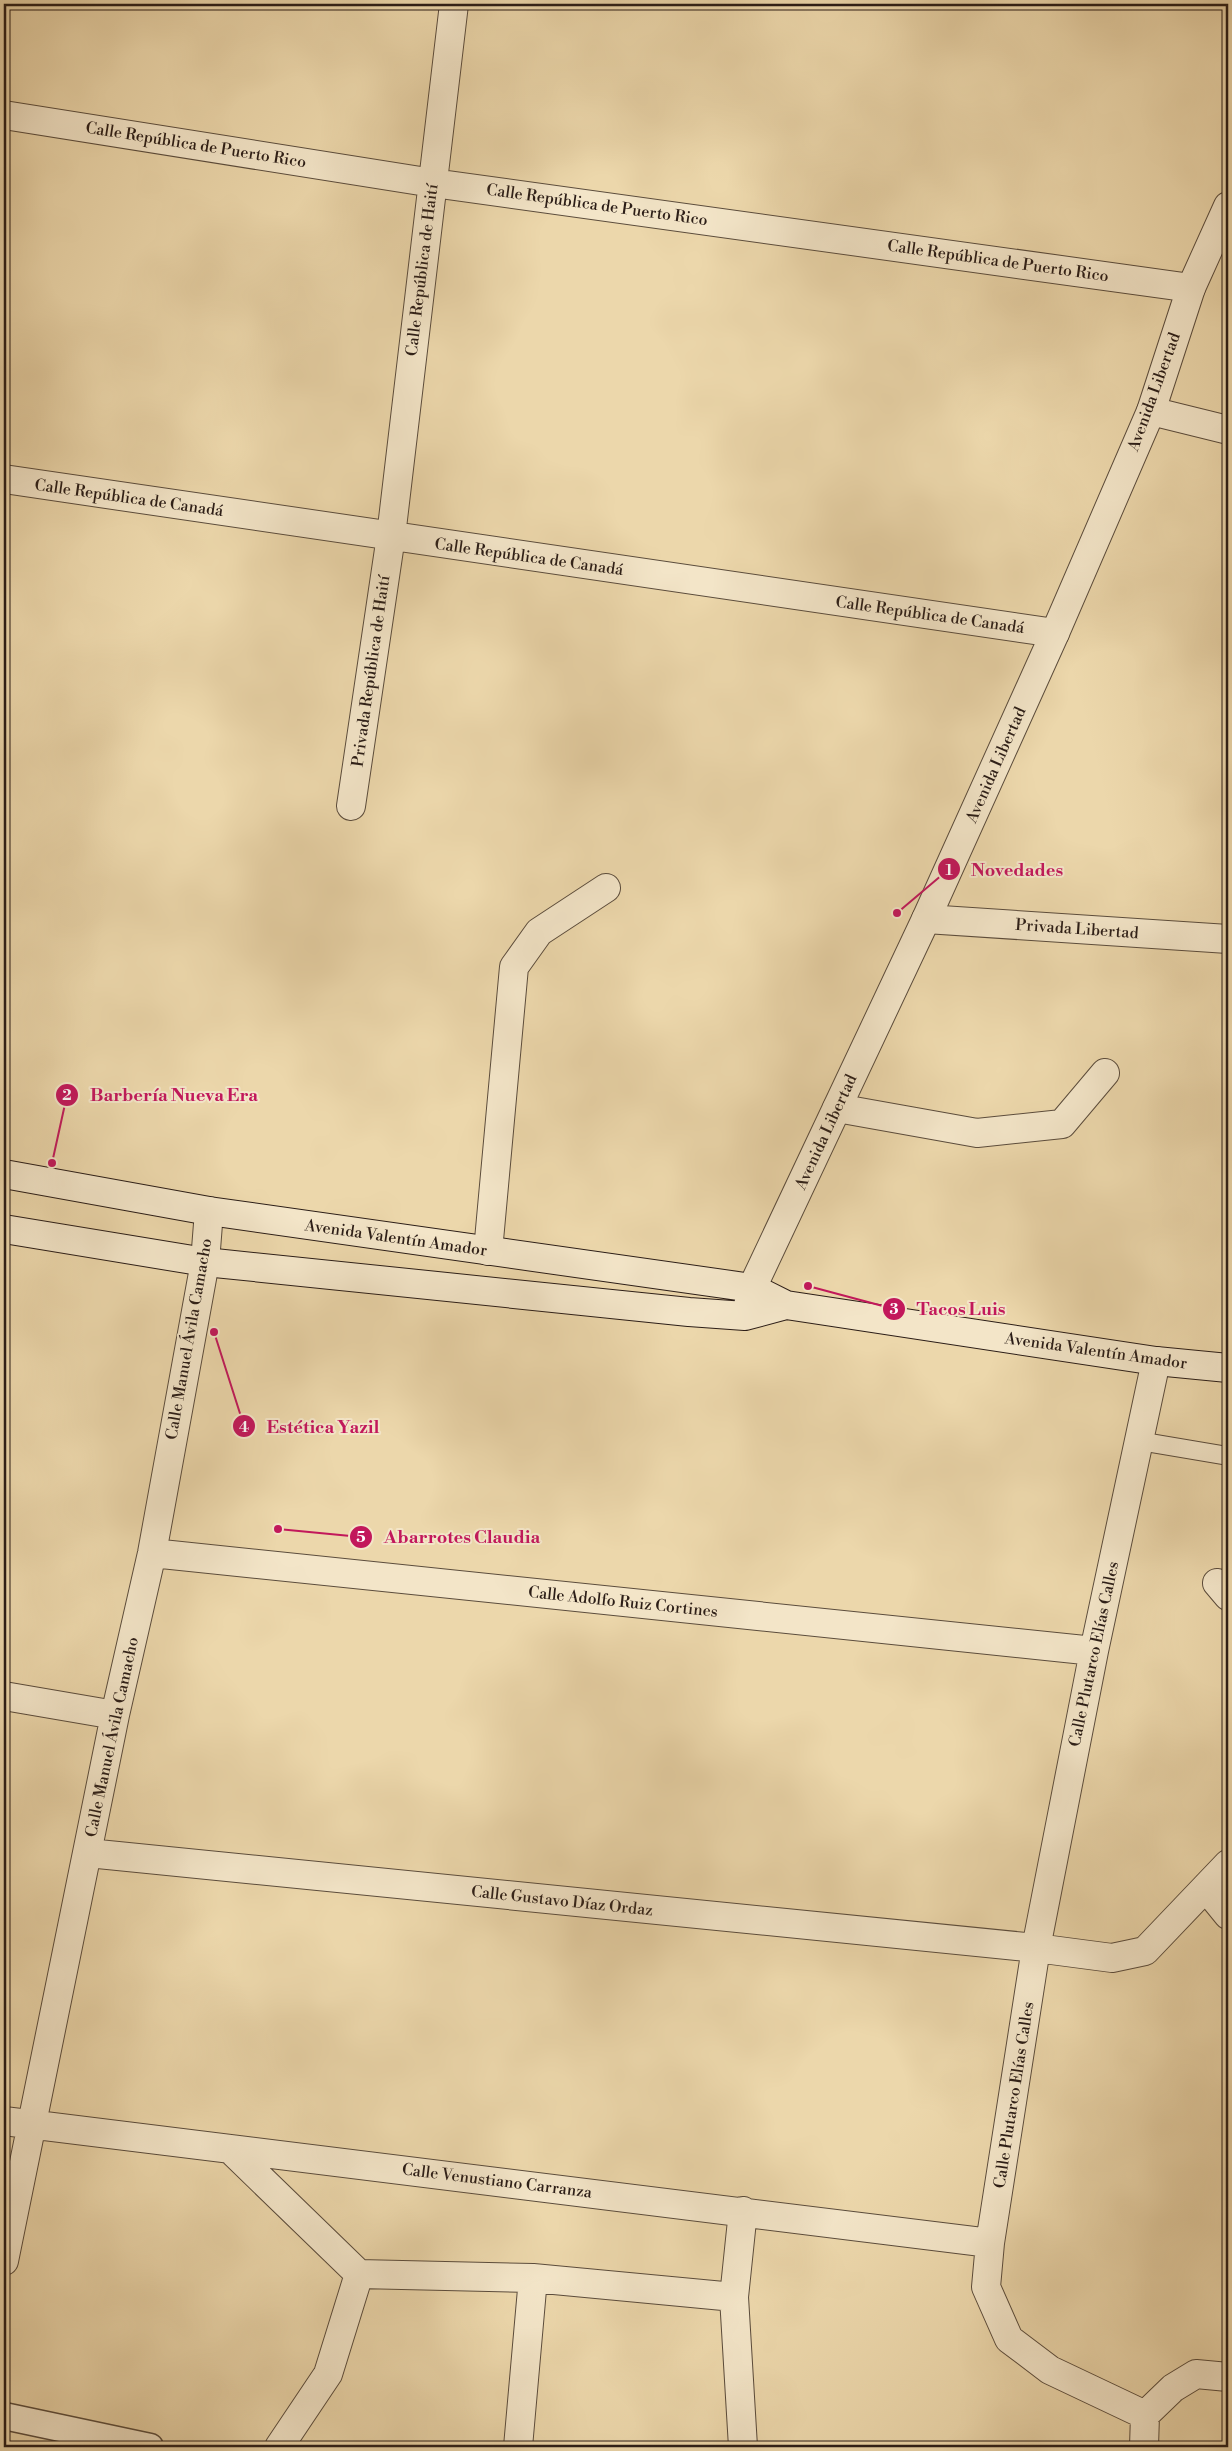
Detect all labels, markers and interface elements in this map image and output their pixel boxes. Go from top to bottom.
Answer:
street label: Calle República de Puerto Rico [84,118,308,172]
street label: Calle República de Puerto Rico [485,180,709,230]
street label: Calle República de Haití [402,182,443,357]
street label: Calle República de Puerto Rico [886,236,1110,286]
street label: Avenida Libertad [1123,330,1185,455]
street label: Calle República de Canadá [33,475,226,521]
street label: Calle República de Canadá [433,534,626,580]
street label: Privada República de Haití [348,573,394,768]
street label: Calle República de Canadá [834,592,1027,638]
street label: Avenida Libertad [961,704,1031,827]
callout: Novedades [936,853,1074,886]
text: Novedades [971,859,1063,882]
text: 1 [945,861,953,880]
street label: Privada Libertad [1015,915,1139,943]
street label: Avenida Libertad [790,1071,861,1194]
callout: Barbería Nueva Era [55,1078,268,1111]
text: Barbería Nueva Era [90,1084,258,1107]
text: 2 [62,1086,72,1105]
street label: Avenida Valentín Amador [303,1215,488,1261]
street label: Calle Manuel Ávila Camacho [159,1236,217,1441]
callout: Tacos Luis [881,1293,1015,1326]
text: Tacos Luis [916,1298,1006,1321]
text: 3 [889,1300,899,1319]
street label: Avenida Valentín Amador [1003,1328,1188,1374]
callout: Estética Yazil [232,1410,390,1443]
text: Estética Yazil [267,1416,380,1439]
text: 4 [239,1418,249,1437]
callout: Abarrotes Claudia [349,1520,550,1553]
text: Abarrotes Claudia [383,1526,540,1549]
text: 5 [356,1528,366,1547]
street label: Calle Plutarco Elías Calles [1065,1560,1123,1748]
street label: Calle Adolfo Ruiz Cortines [527,1582,719,1622]
street label: Calle Manuel Ávila Camacho [79,1635,143,1839]
street label: Calle Gustavo Díaz Ordaz [470,1882,654,1920]
street label: Calle Plutarco Elías Calles [989,2000,1039,2190]
street label: Calle Venustiano Carranza [401,2159,594,2203]

